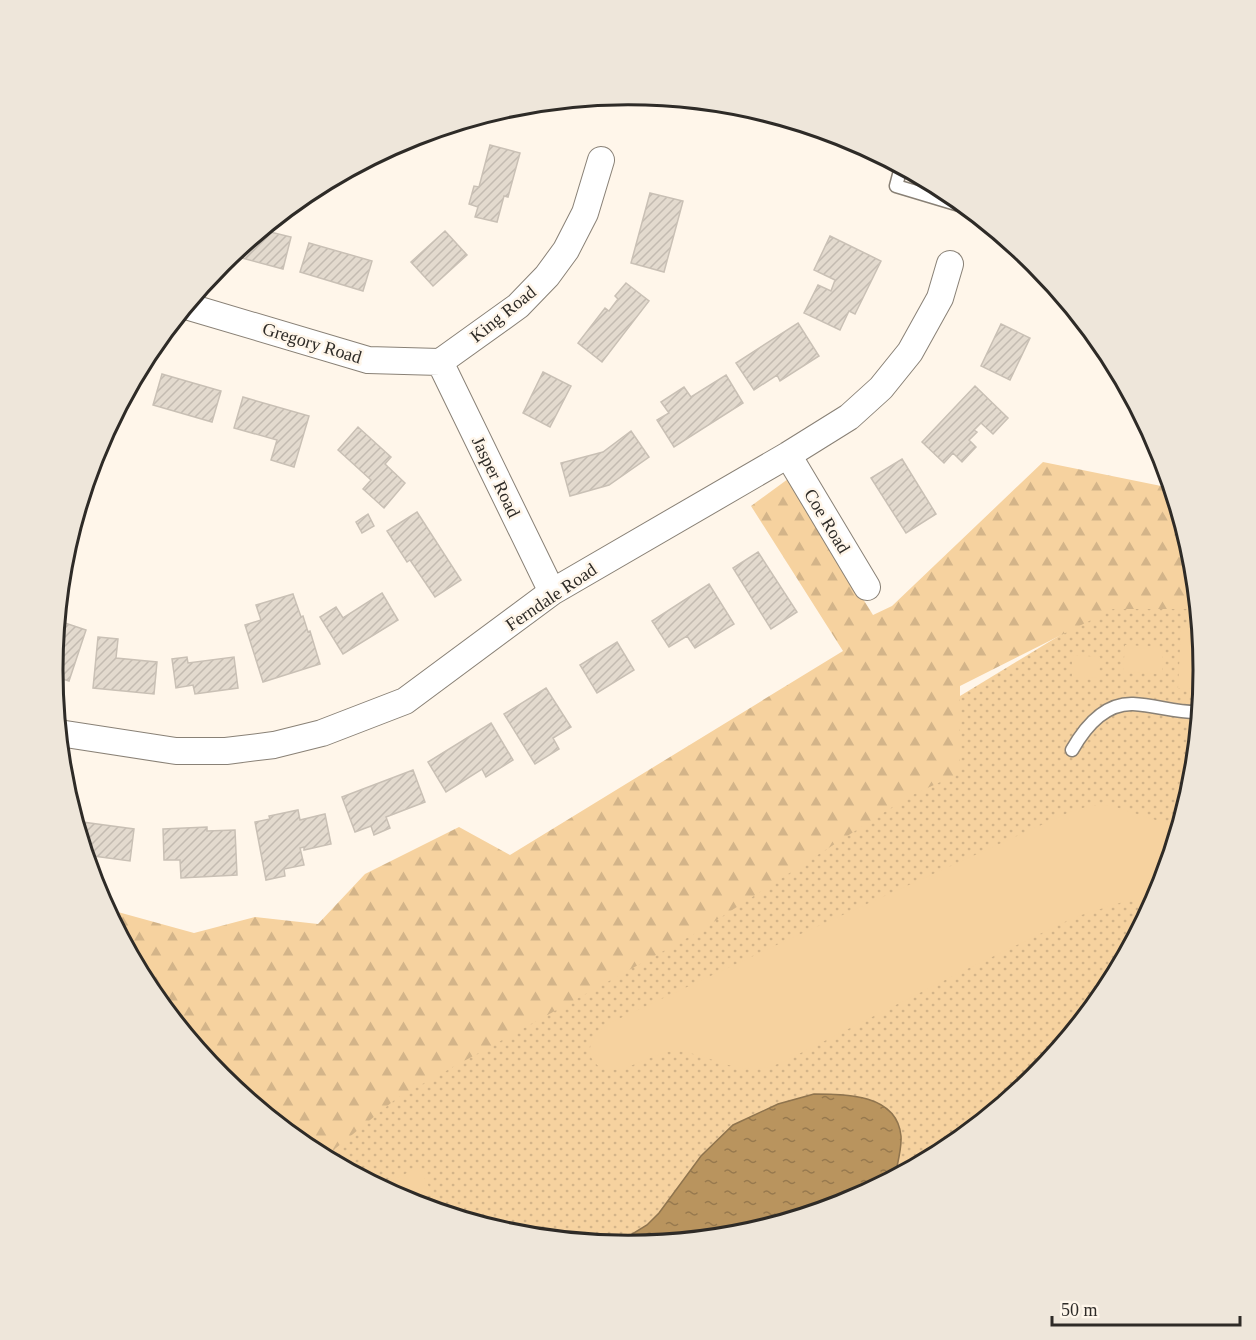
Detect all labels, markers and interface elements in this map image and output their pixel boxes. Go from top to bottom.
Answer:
street label: King Road [466,282,540,346]
street label: Gregory Road [260,318,364,368]
street label: Jasper Road [468,433,524,521]
street label: Coe Road [800,485,854,557]
street label: Ferndale Road [502,559,600,635]
scale bar [1052,1289,1240,1327]
text: 50 m [1061,1300,1098,1320]

